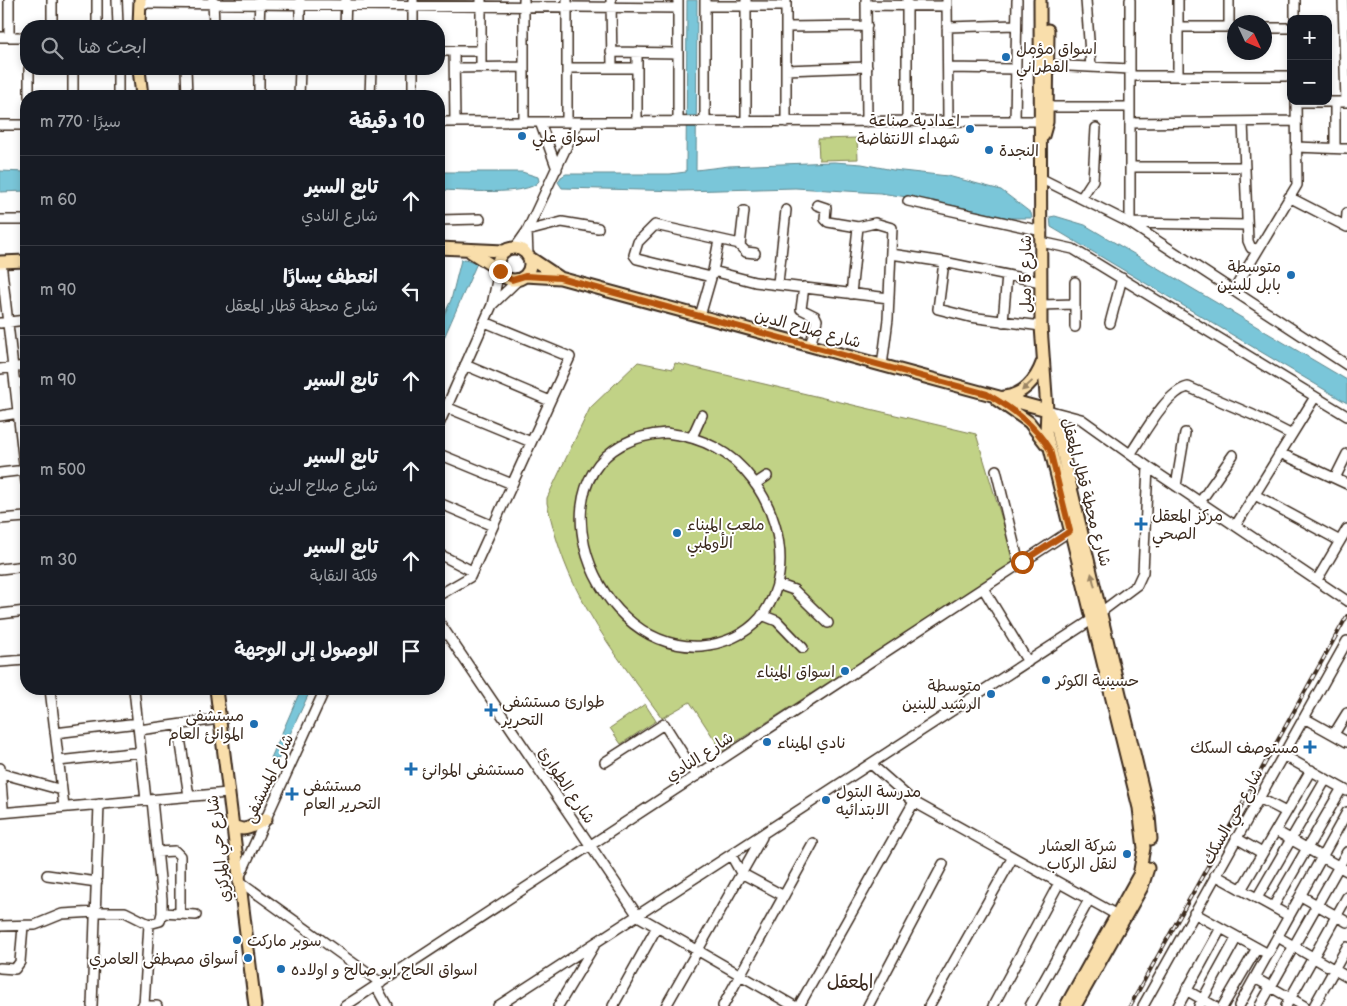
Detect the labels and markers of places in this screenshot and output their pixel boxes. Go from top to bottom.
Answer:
place label: اسواق مؤمل القطراني [1016,40,1097,81]
marker: اسواق مؤمل القطراني [1000,51,1012,63]
place label: اعدادية صناعة شهداء الانتفاضة [857,112,960,149]
marker: اعدادية صناعة شهداء الانتفاضة [964,123,976,135]
place label: اسواق علي [532,128,600,151]
marker: اسواق علي [516,130,528,142]
place label: النجدة [999,142,1039,161]
marker: النجدة [983,144,995,156]
place label: متوسطة بابل للبنين [1217,258,1281,295]
marker: متوسطة بابل للبنين [1285,269,1297,281]
place label: مركز المعقل الصحي [1152,507,1223,548]
place label: ملعب الميناء الأولمبي [687,516,765,557]
marker: مركز المعقل الصحي [1134,517,1148,531]
marker: ملعب الميناء الأولمبي [671,527,683,539]
place label: اسواق الميناء [756,663,835,682]
marker: اسواق الميناء [839,665,851,677]
place label: حسينية الكوثر [1054,672,1139,691]
marker: حسينية الكوثر [1040,674,1052,686]
place label: متوسطة الرشيد للبنين [902,677,981,714]
marker: متوسطة الرشيد للبنين [985,688,997,700]
place label: طوارئ مستشفى التحرير [500,693,605,730]
marker: طوارئ مستشفى التحرير [484,703,498,717]
place label: مستشفى الموانئ العام [168,707,244,746]
marker: مستشفى الموانئ العام [248,718,260,730]
place label: نادي الميناء [777,734,845,754]
marker: نادي الميناء [761,736,773,748]
place label: مستوصف السكك [1190,739,1299,758]
marker: مستوصف السكك [1303,740,1317,754]
place label: مستشفى الموانئ [422,761,524,780]
marker: مستشفى الموانئ [404,762,418,776]
place label: مستشفى التحرير العام [303,777,381,816]
place label: مدرسة البتول الابتدائيه [836,783,921,820]
marker: مستشفى التحرير العام [285,787,299,801]
marker: مدرسة البتول الابتدائيه [820,794,832,806]
place label: شركة العشار لنقل الركاب [1038,837,1117,874]
marker: شركة العشار لنقل الركاب [1121,848,1133,860]
place label: سوبر ماركت [247,932,322,951]
marker: سوبر ماركت [231,934,243,946]
place label: أسواق مصطفى العامري [89,950,238,970]
marker: أسواق مصطفى العامري [242,952,254,964]
place label: اسواق الحاج ابو صالح و اوﻻده [291,961,477,980]
marker: اسواق الحاج ابو صالح و اوﻻده [275,963,287,975]

